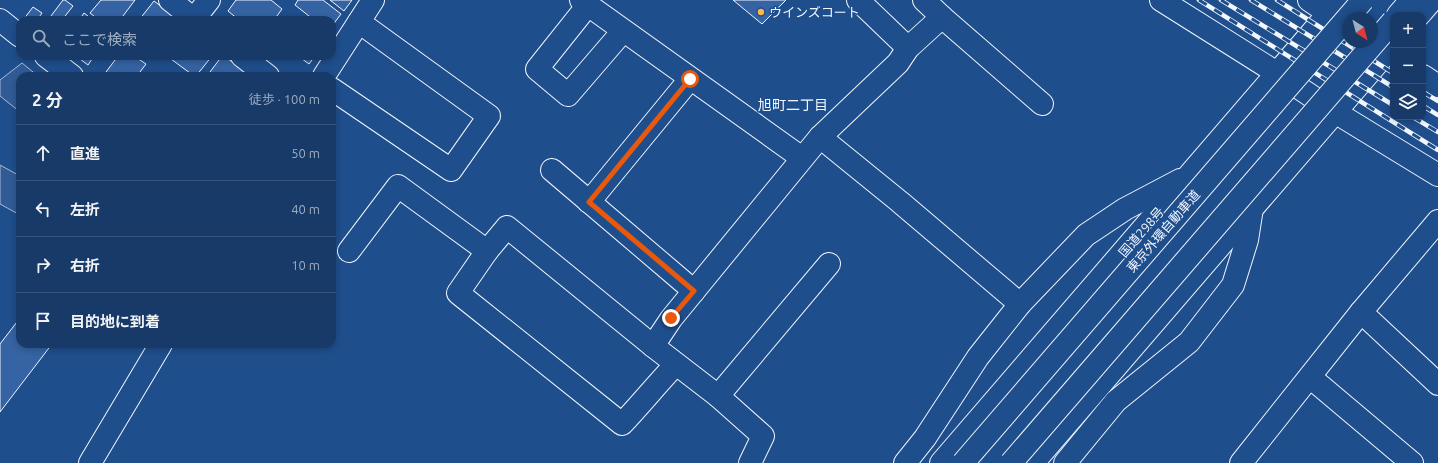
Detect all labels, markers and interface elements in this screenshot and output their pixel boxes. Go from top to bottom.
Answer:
place label: ウインズコート [769,5,860,19]
marker: ウインズコート [756,7,766,17]
north arrow [1342,12,1378,48]
map controls [1390,12,1426,120]
button: + [1390,12,1426,48]
search box [16,16,336,60]
icon: search [30,27,52,49]
text: ここで検索 [62,31,137,48]
button: − [1390,48,1426,84]
route start [681,70,699,88]
button: layers [1390,84,1426,120]
text: 2 分 [32,90,63,109]
text: 徒歩 · 100 m [249,92,320,106]
district label: 旭町二丁目 [758,97,828,113]
icon: ahead [32,142,54,164]
text: 直進 [70,145,100,162]
text: 50 m [291,146,320,160]
street label: 東京外環自動車道 [1124,187,1202,275]
icon: left [32,198,54,220]
text: 左折 [70,201,100,218]
text: 40 m [291,202,320,216]
street label: 国道298号 [1116,204,1166,260]
icon: right [32,254,54,276]
text: 右折 [70,257,100,274]
text: 10 m [291,258,320,272]
route end [662,309,680,327]
icon: arrive [32,310,54,332]
text: 目的地に到着 [70,313,160,330]

